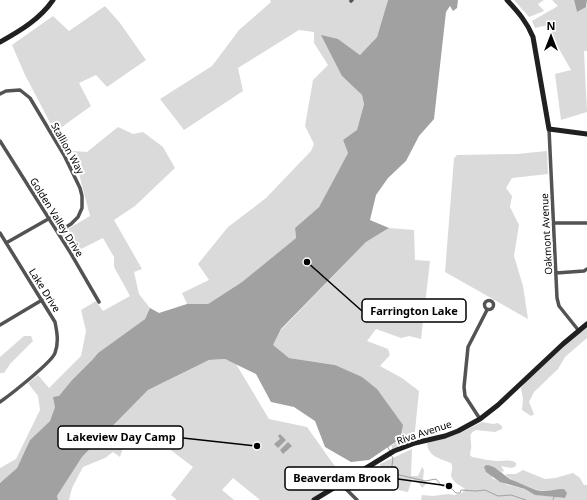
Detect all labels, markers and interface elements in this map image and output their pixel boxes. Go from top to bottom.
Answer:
north arrow [531,16,571,56]
text: N [547,18,555,33]
street label: Stallion Way [48,120,88,177]
street label: Golden Valley Drive [27,175,87,260]
street label: Oakmont Avenue [537,193,555,275]
street label: Lake Drive [26,265,64,315]
callout: Farrington Lake [362,299,466,322]
text: Farrington Lake [370,303,458,318]
street label: Riva Avenue [395,416,454,447]
callout: Lakeview Day Camp [58,426,183,449]
text: Lakeview Day Camp [66,429,176,444]
callout: Beaverdam Brook [285,467,398,490]
text: Beaverdam Brook [293,470,391,485]

